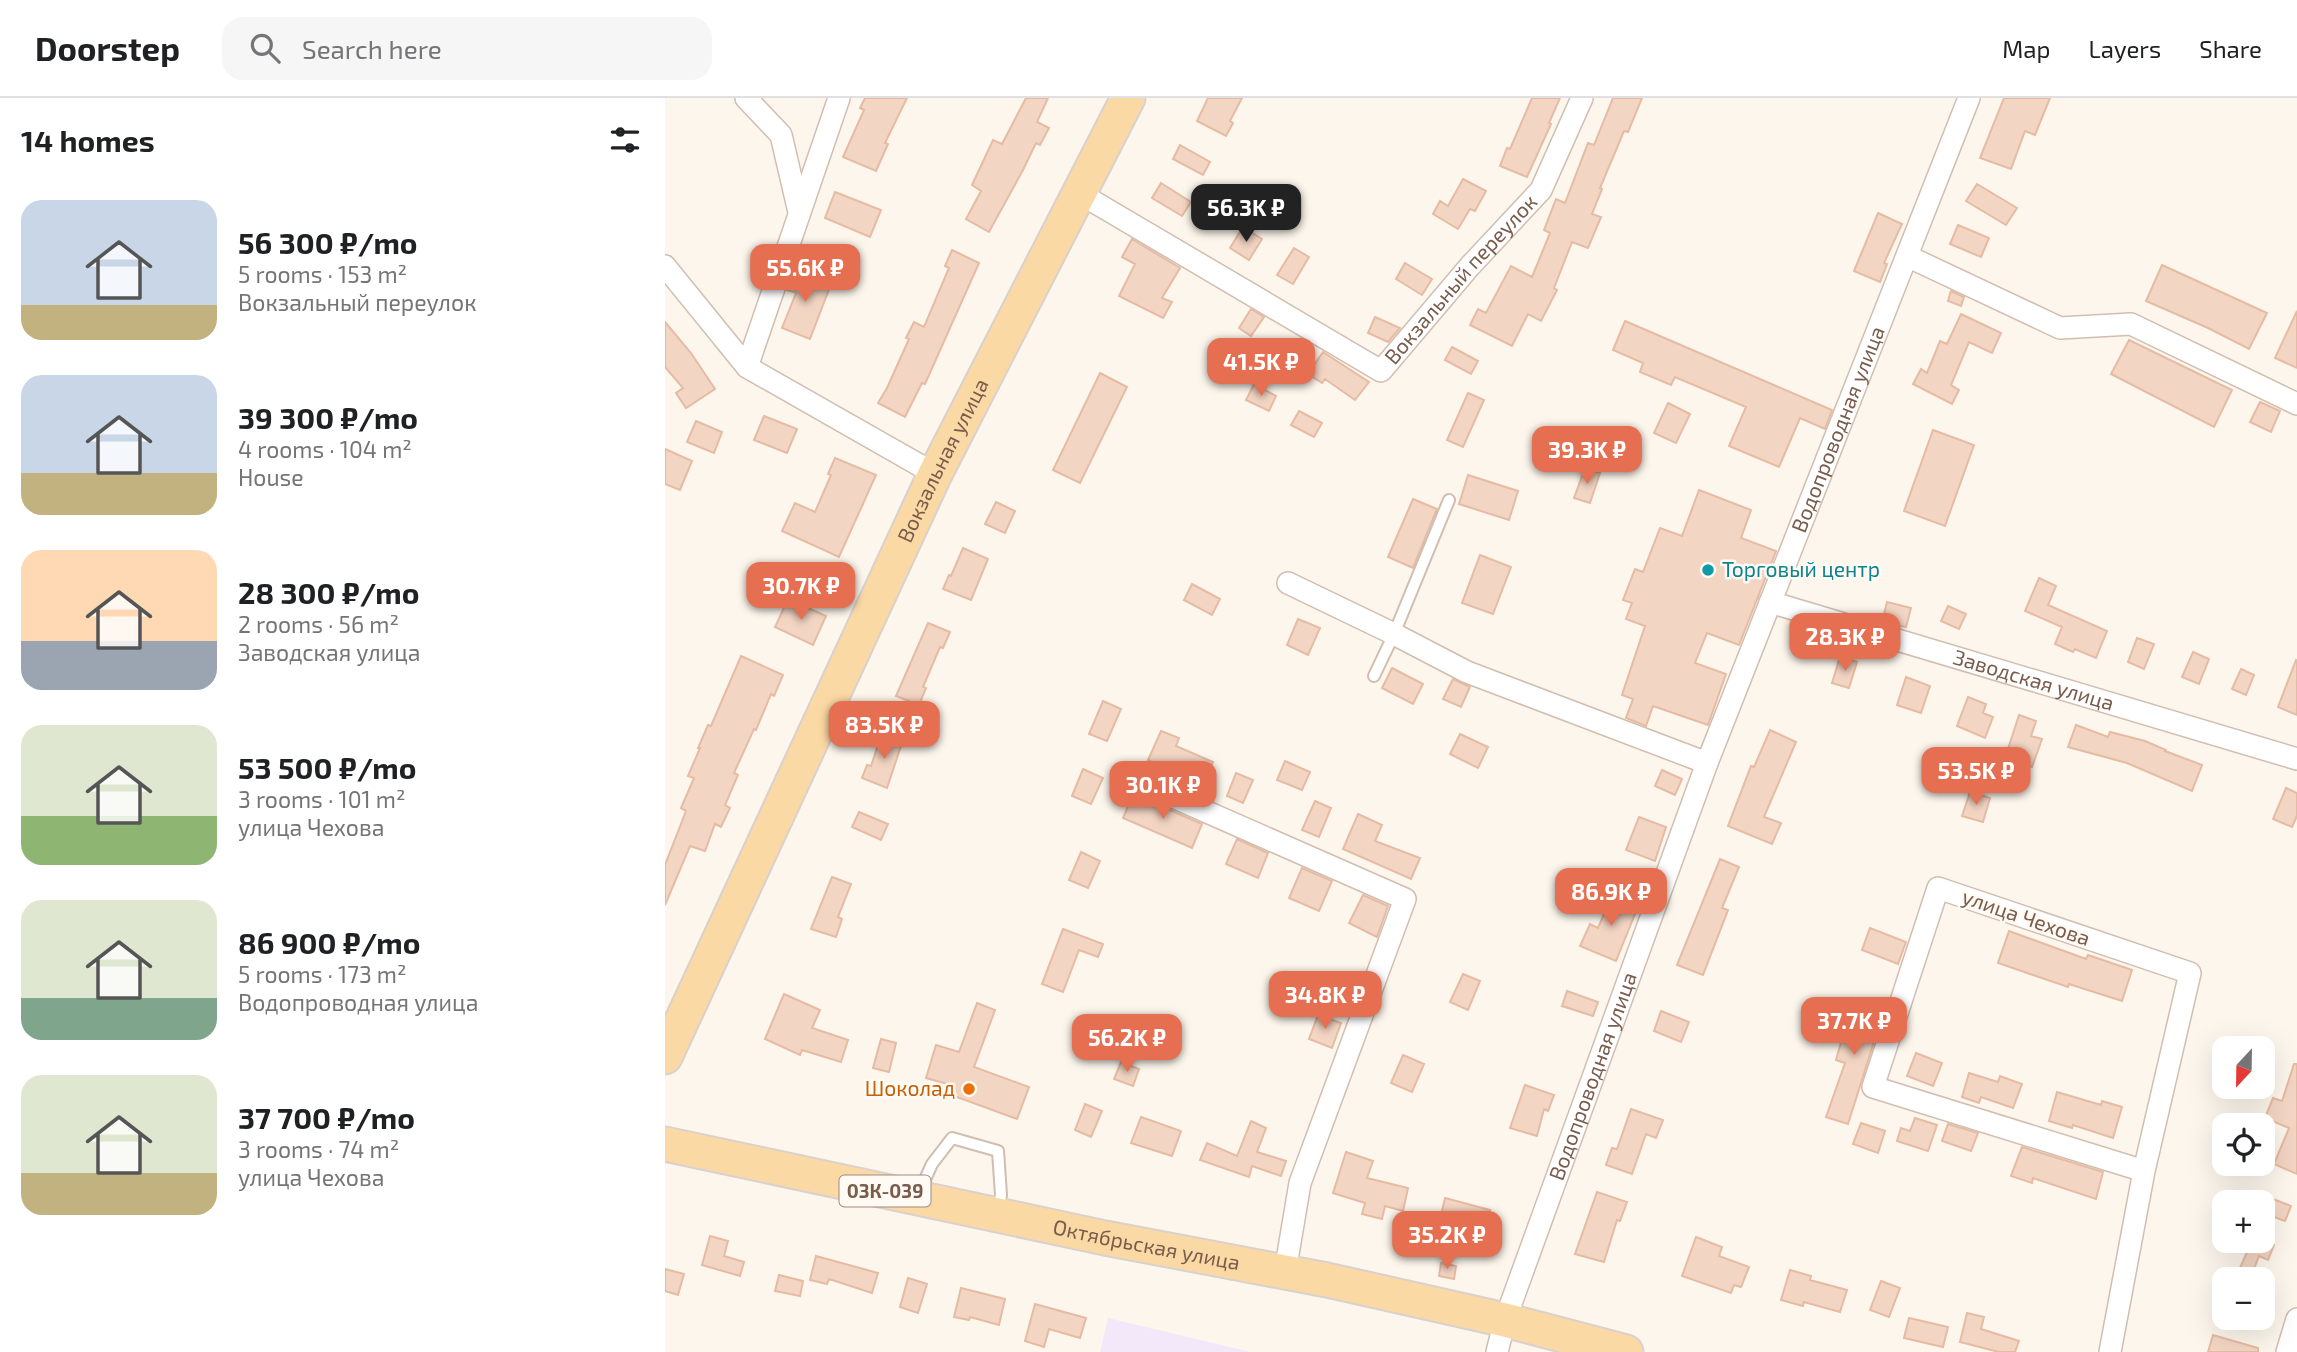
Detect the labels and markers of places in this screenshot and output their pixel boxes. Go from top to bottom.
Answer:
pin: 56.3K ₽ [1181,184,1311,244]
pin: 55.6K ₽ [740,244,870,304]
pin: 41.5K ₽ [1196,338,1326,398]
pin: 39.3K ₽ [1522,426,1652,486]
place label: Торговый центр [1722,556,1880,581]
pin: 30.7K ₽ [736,562,866,622]
marker: Торговый центр [1700,562,1716,578]
pin: 28.3K ₽ [1780,614,1910,673]
pin: 83.5K ₽ [819,702,949,761]
pin: 53.5K ₽ [1911,748,2041,807]
pin: 30.1K ₽ [1098,762,1228,821]
pin: 86.9K ₽ [1546,868,1676,928]
pin: 34.8K ₽ [1260,972,1390,1031]
pin: 37.7K ₽ [1789,998,1919,1057]
pin: 56.2K ₽ [1062,1014,1192,1074]
place label: Шоколад [865,1075,955,1100]
marker: Шоколад [961,1081,977,1097]
pin: 35.2K ₽ [1382,1212,1512,1271]

